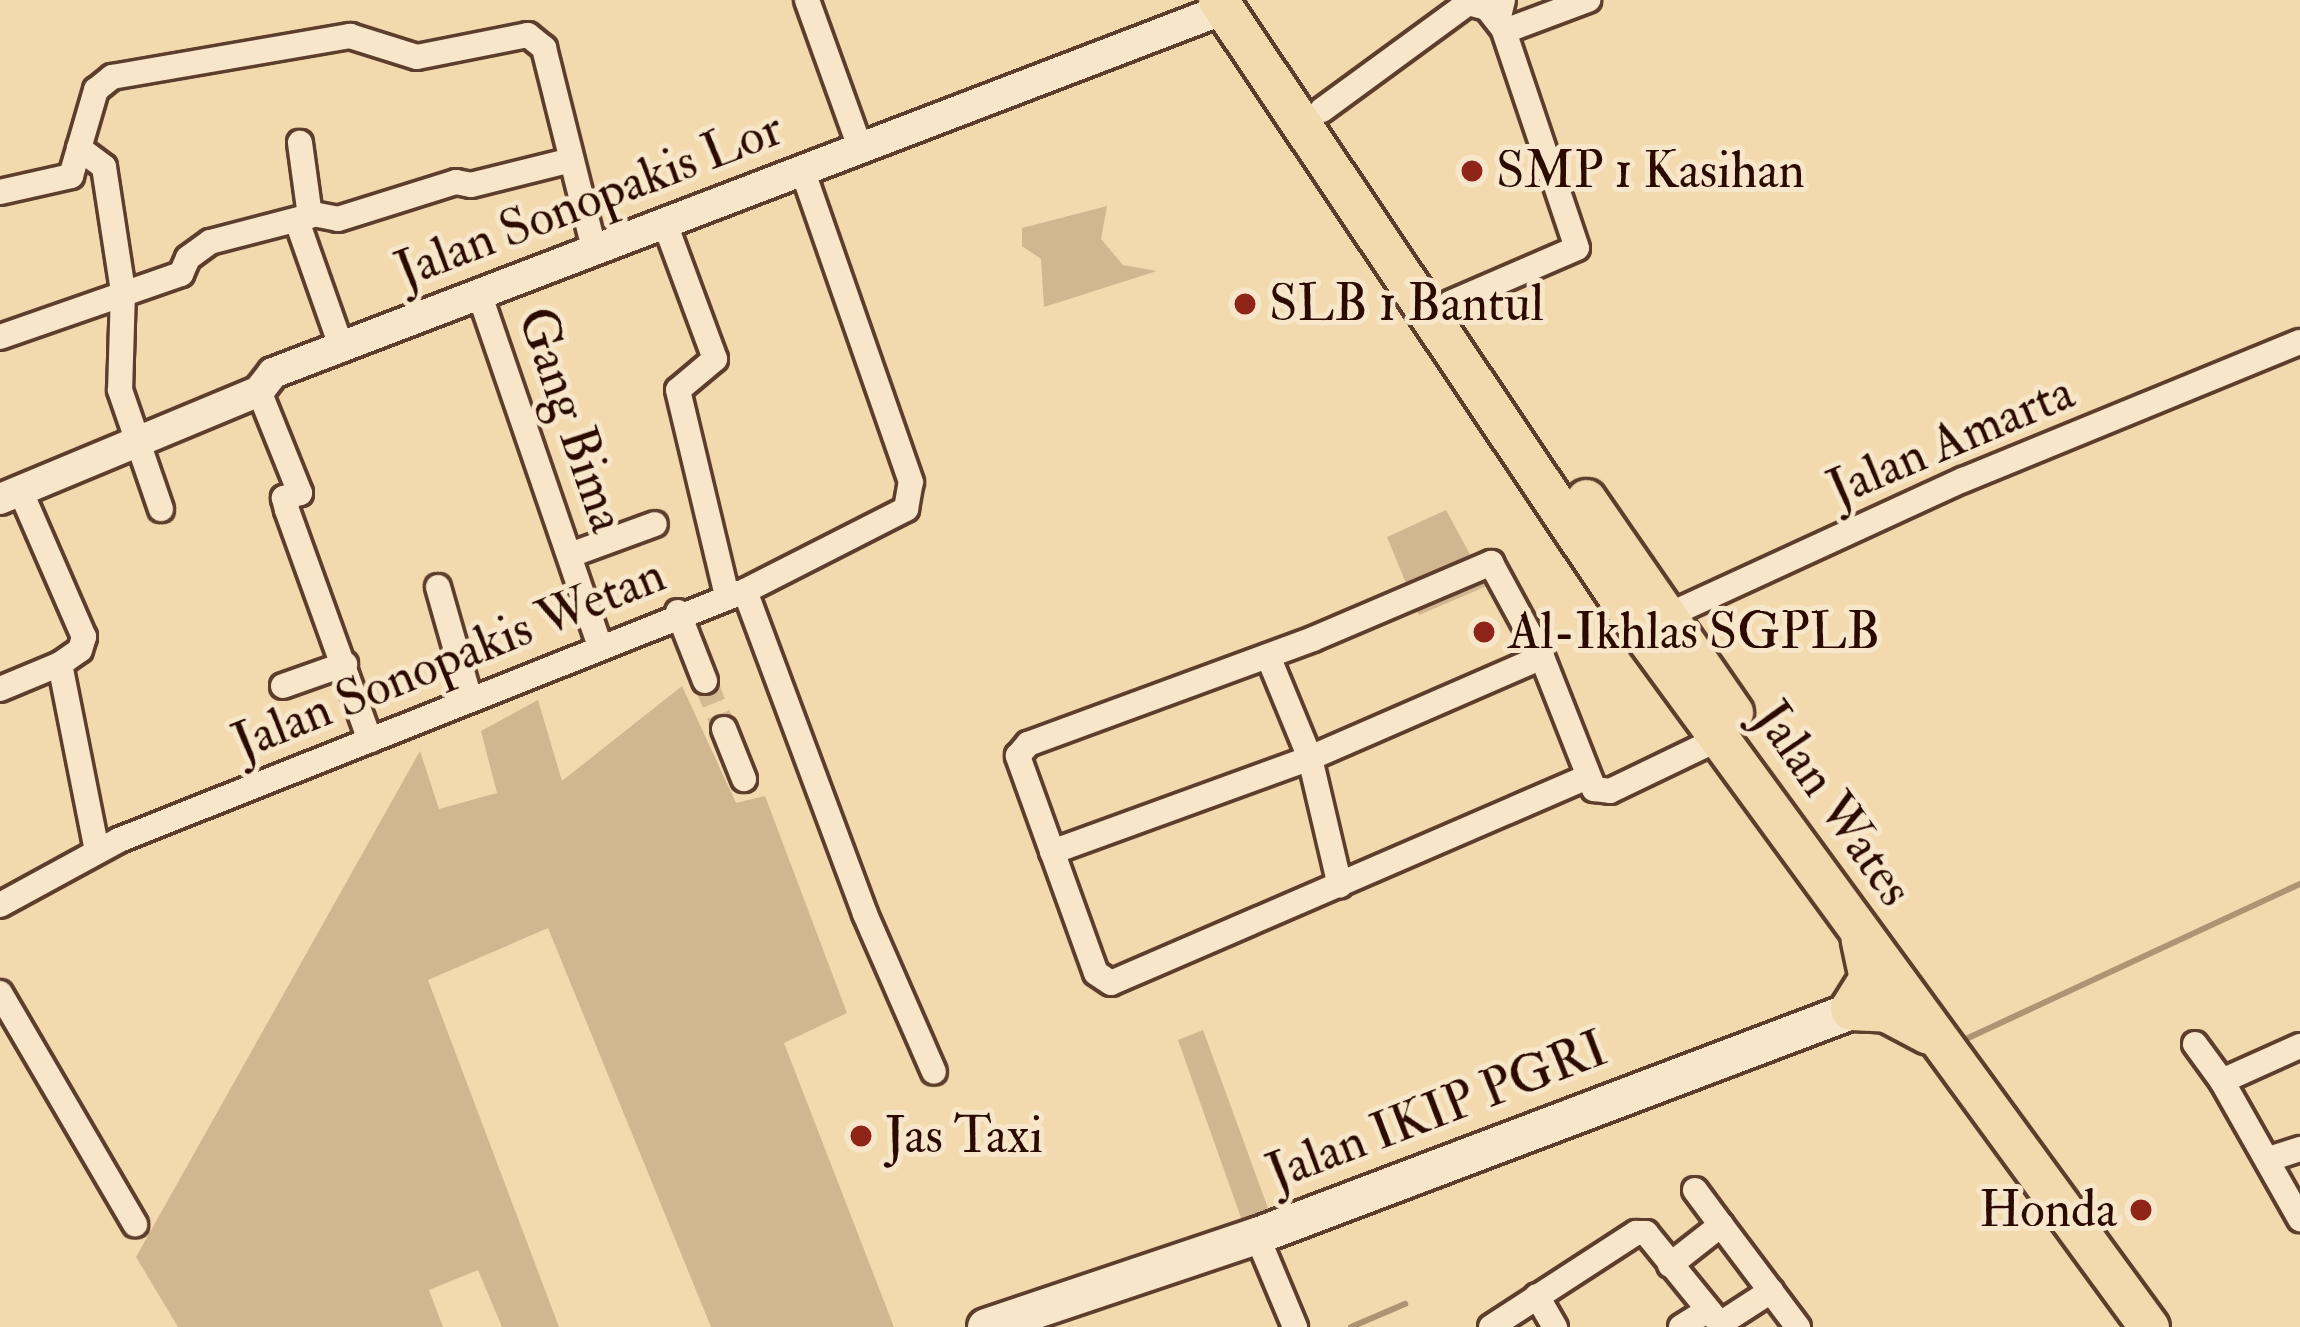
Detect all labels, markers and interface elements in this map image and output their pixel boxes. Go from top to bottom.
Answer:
street label: Jalan Sonopakis Lor [387,98,791,302]
place label: SMP 1 Kasihan [1496,140,1805,202]
marker: SMP 1 Kasihan [1459,158,1485,184]
place label: SLB 1 Bantul [1269,273,1544,335]
marker: SLB 1 Bantul [1232,291,1258,317]
street label: Gang Bima [504,300,638,540]
street label: Jalan Amarta [1819,362,2083,520]
street label: Jalan Sonopakis Wetan [224,544,674,774]
place label: Al-Ikhlas SGPLB [1508,601,1880,663]
marker: Al-Ikhlas SGPLB [1471,619,1497,645]
street label: Jalan Wates [1740,690,1926,918]
street label: Jalan IKIP PGRI [1259,1018,1615,1204]
place label: Jas Taxi [885,1105,1043,1167]
marker: Jas Taxi [848,1123,874,1149]
place label: Honda [1979,1179,2117,1241]
marker: Honda [2128,1197,2154,1223]

